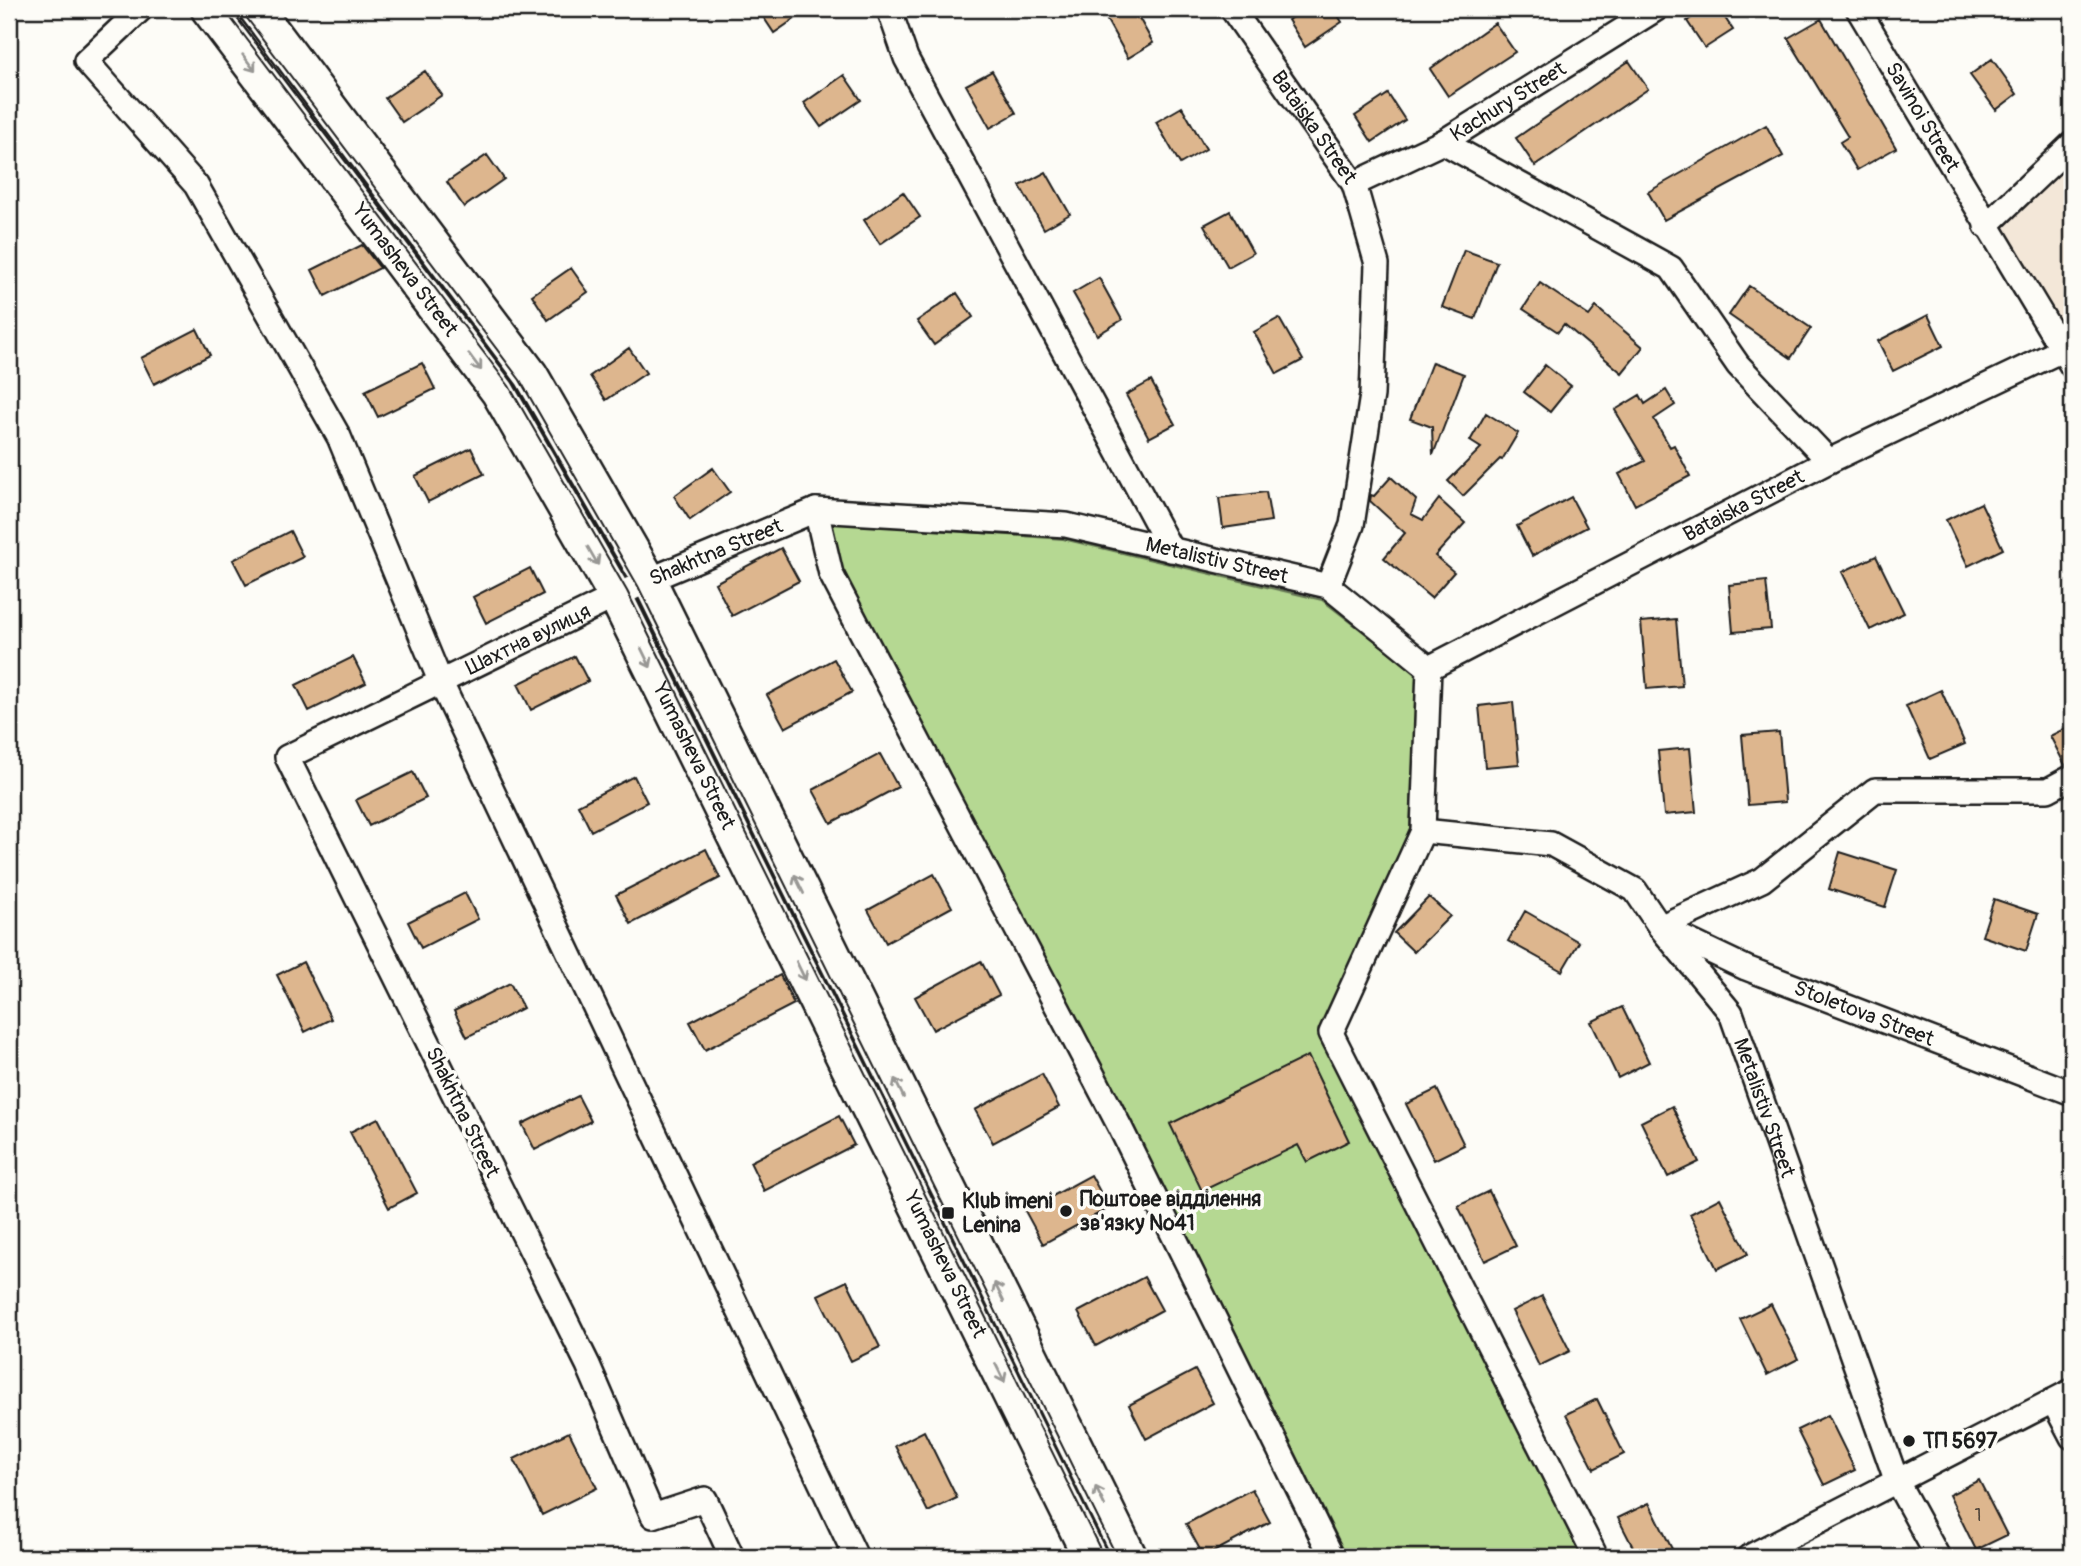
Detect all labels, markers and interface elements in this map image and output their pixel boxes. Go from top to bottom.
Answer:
one-way arrow [242,53,256,72]
street label: Kachury Street [1445,55,1572,148]
street label: Savinoi Street [1879,57,1966,178]
street label: Bataiska Street [1265,65,1363,190]
street label: Yumasheva Street [345,197,464,342]
one-way arrow [468,352,483,370]
street label: Bataiska Street [1679,463,1809,548]
street label: Shakhtna Street [645,512,787,592]
street label: Metalistiv Street [1143,531,1291,590]
one-way arrow [586,546,600,566]
street label: Шахтна вулиця [462,598,595,681]
one-way arrow [640,647,653,668]
street label: Yumasheva Street [646,677,742,834]
one-way arrow [791,874,805,895]
one-way arrow [795,960,809,981]
street label: Stoletova Street [1790,975,1938,1053]
street label: Metalistiv Street [1727,1035,1801,1181]
street label: Shakhtna Street [419,1042,506,1182]
one-way arrow [892,1078,906,1099]
street label: Yumasheva Street [897,1186,993,1343]
place label: Поштове відділення зв'язку №41 [1080,1186,1261,1237]
place label: Klub imeni Lenina [962,1188,1053,1239]
marker: Поштове відділення зв'язку №41 [1058,1203,1074,1219]
marker: Klub imeni Lenina [940,1205,956,1221]
one-way arrow [992,1282,1006,1303]
one-way arrow [993,1362,1007,1383]
place label: ТП 5697 [1922,1428,1998,1455]
marker: ТП 5697 [1901,1433,1917,1449]
one-way arrow [1092,1486,1106,1507]
house number: 1 [1974,1504,1982,1527]

